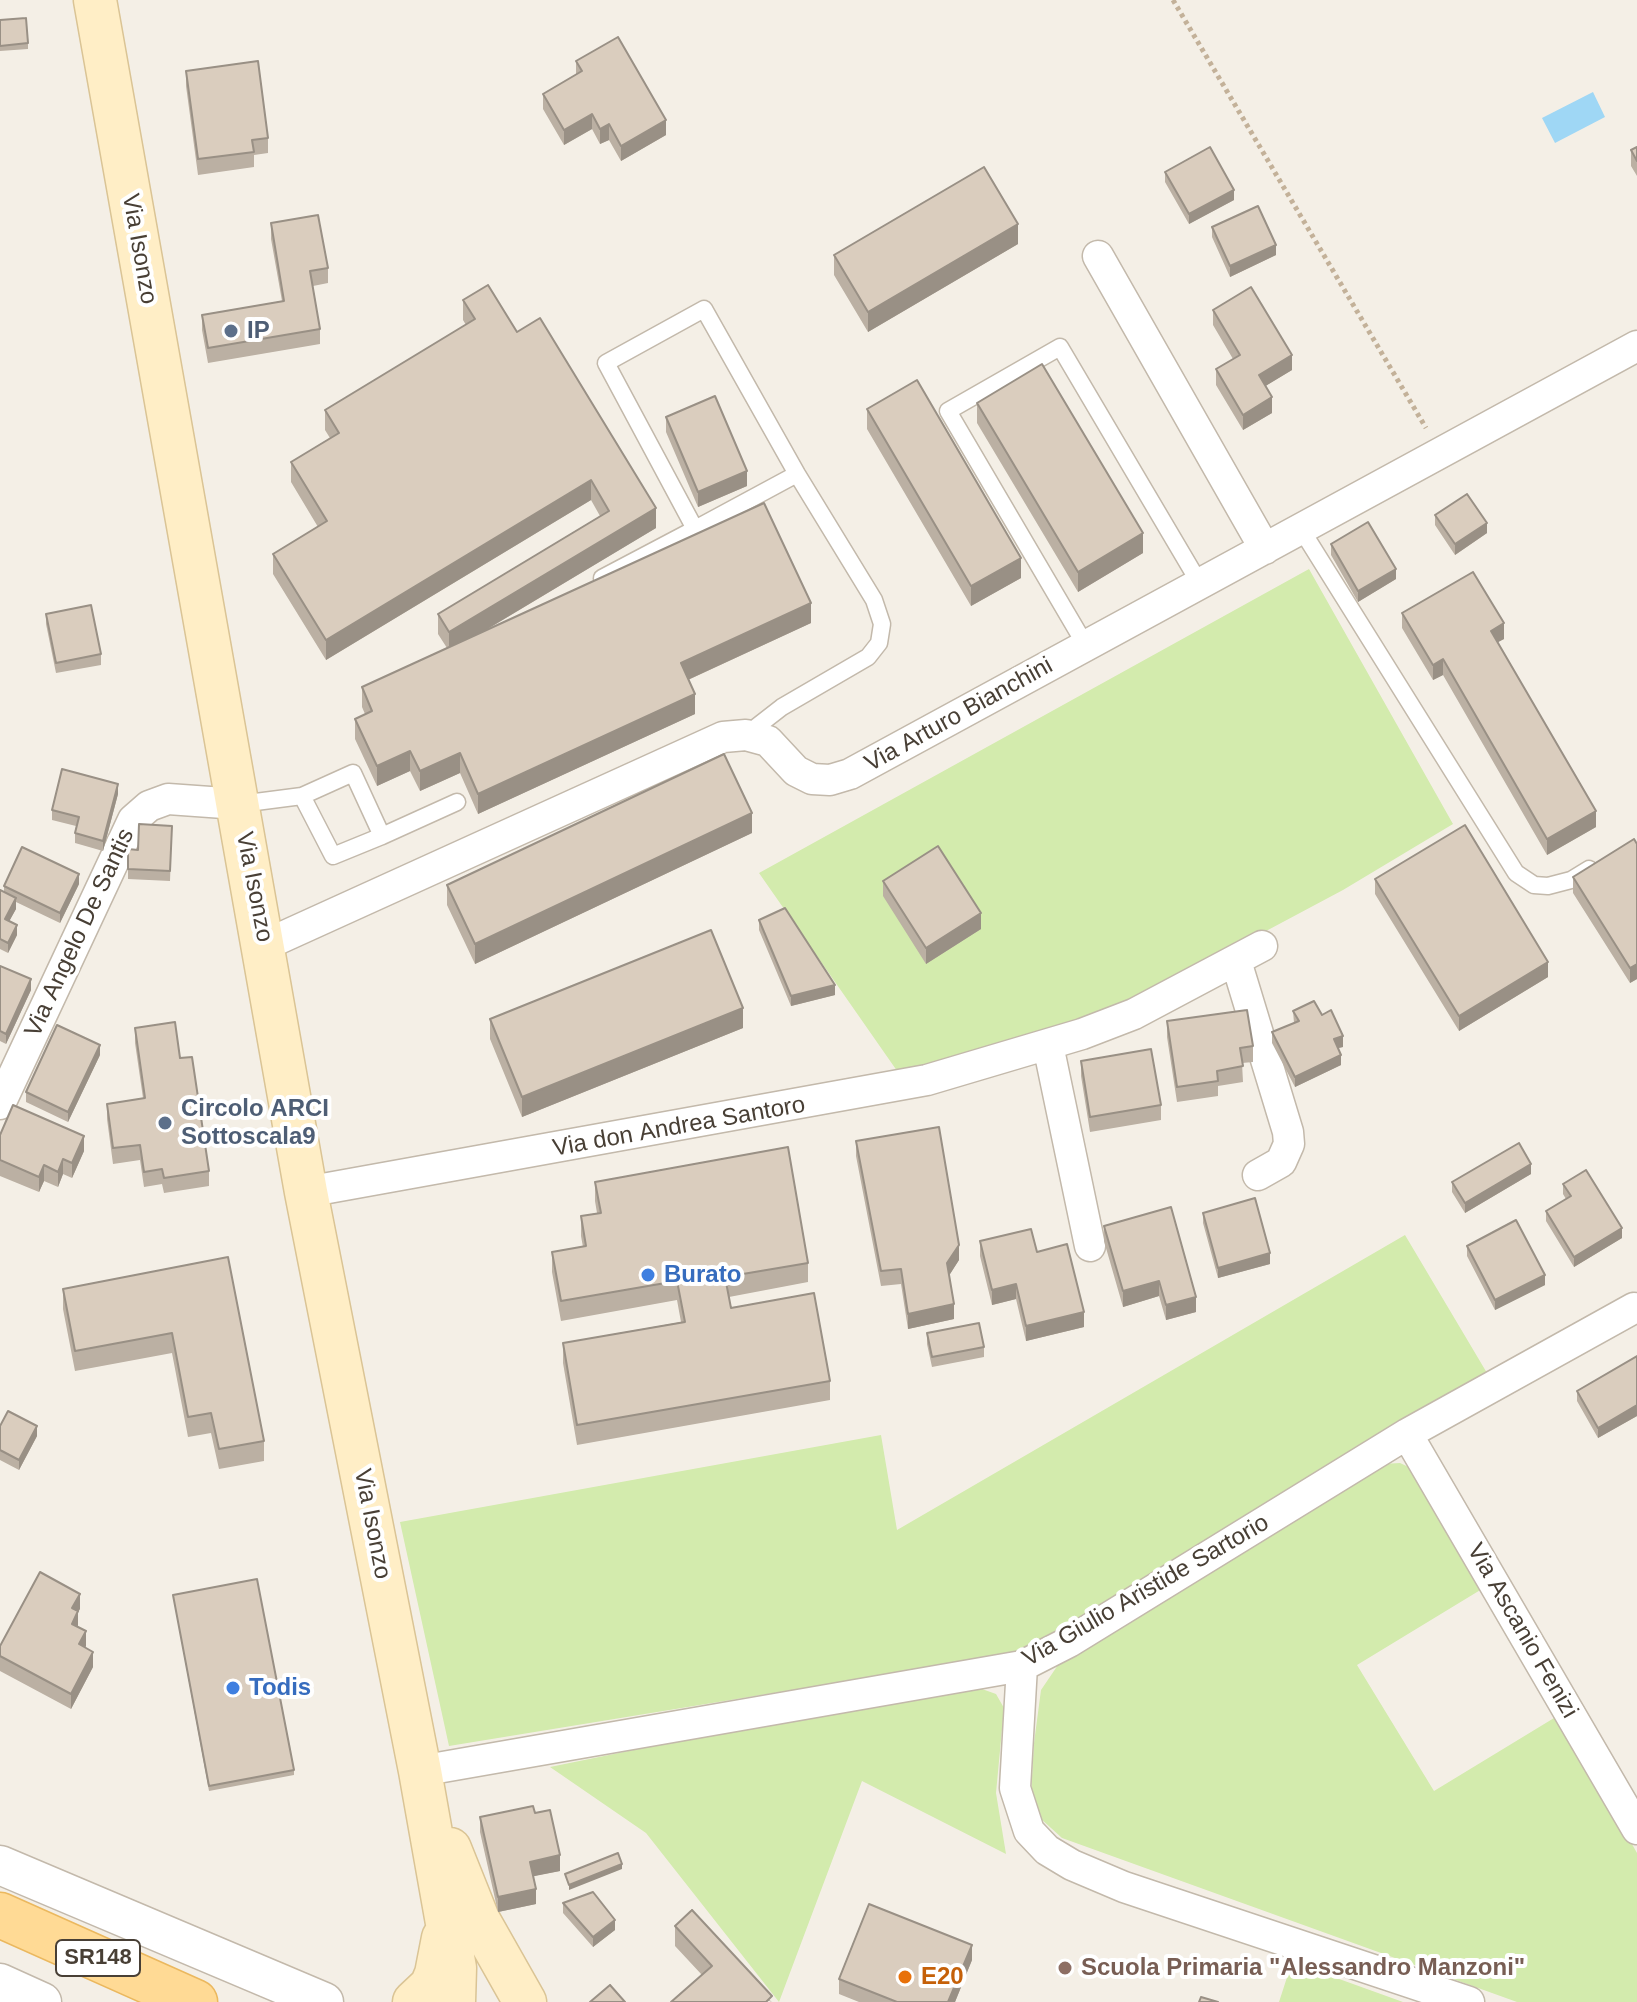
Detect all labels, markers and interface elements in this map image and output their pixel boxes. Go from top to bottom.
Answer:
street label: Via Isonzo [115,192,163,306]
place label: IP [247,317,270,345]
marker: IP [222,322,240,340]
street label: Via Arturo Bianchini [860,651,1058,779]
street label: Via Angelo De Santis [19,824,141,1042]
street label: Via Isonzo [229,829,279,945]
street label: Via don Andrea Santoro [551,1091,807,1163]
place label: Circolo ARCI Sottoscala9 [181,1095,329,1151]
marker: Circolo ARCI Sottoscala9 [156,1114,174,1132]
place label: Burato [664,1261,741,1289]
marker: Burato [639,1266,657,1284]
street label: Via Isonzo [347,1466,397,1582]
street label: Via Giulio Aristide Sartorio [1018,1509,1274,1673]
street label: Via Ascanio Fenizi [1460,1538,1584,1724]
place label: Todis [249,1674,311,1702]
marker: Todis [224,1679,242,1697]
road number: SR148 [56,1940,140,1976]
place label: Scuola Primaria "Alessandro Manzoni" [1081,1954,1525,1982]
marker: Scuola Primaria "Alessandro Manzoni" [1056,1959,1074,1977]
place label: E20 [921,1963,964,1991]
marker: E20 [896,1968,914,1986]

